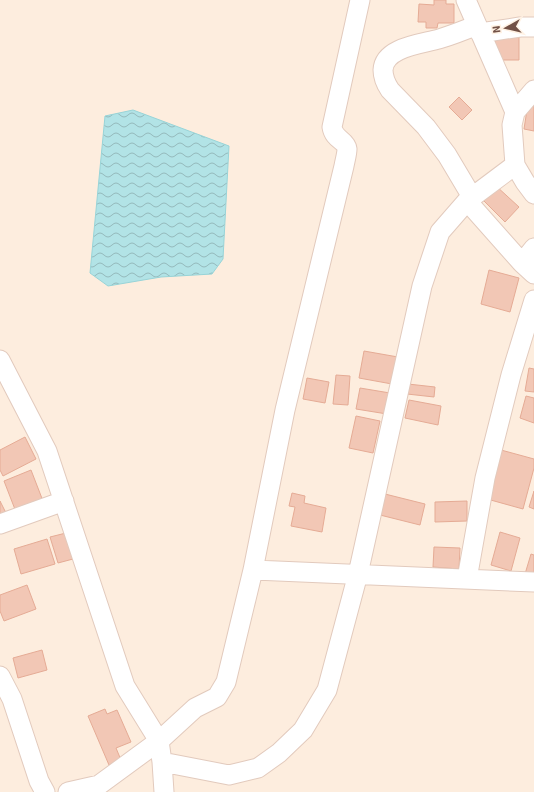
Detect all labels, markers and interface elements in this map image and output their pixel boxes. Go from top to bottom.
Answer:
north arrow [486,8,526,48]
text: N [489,25,505,34]

